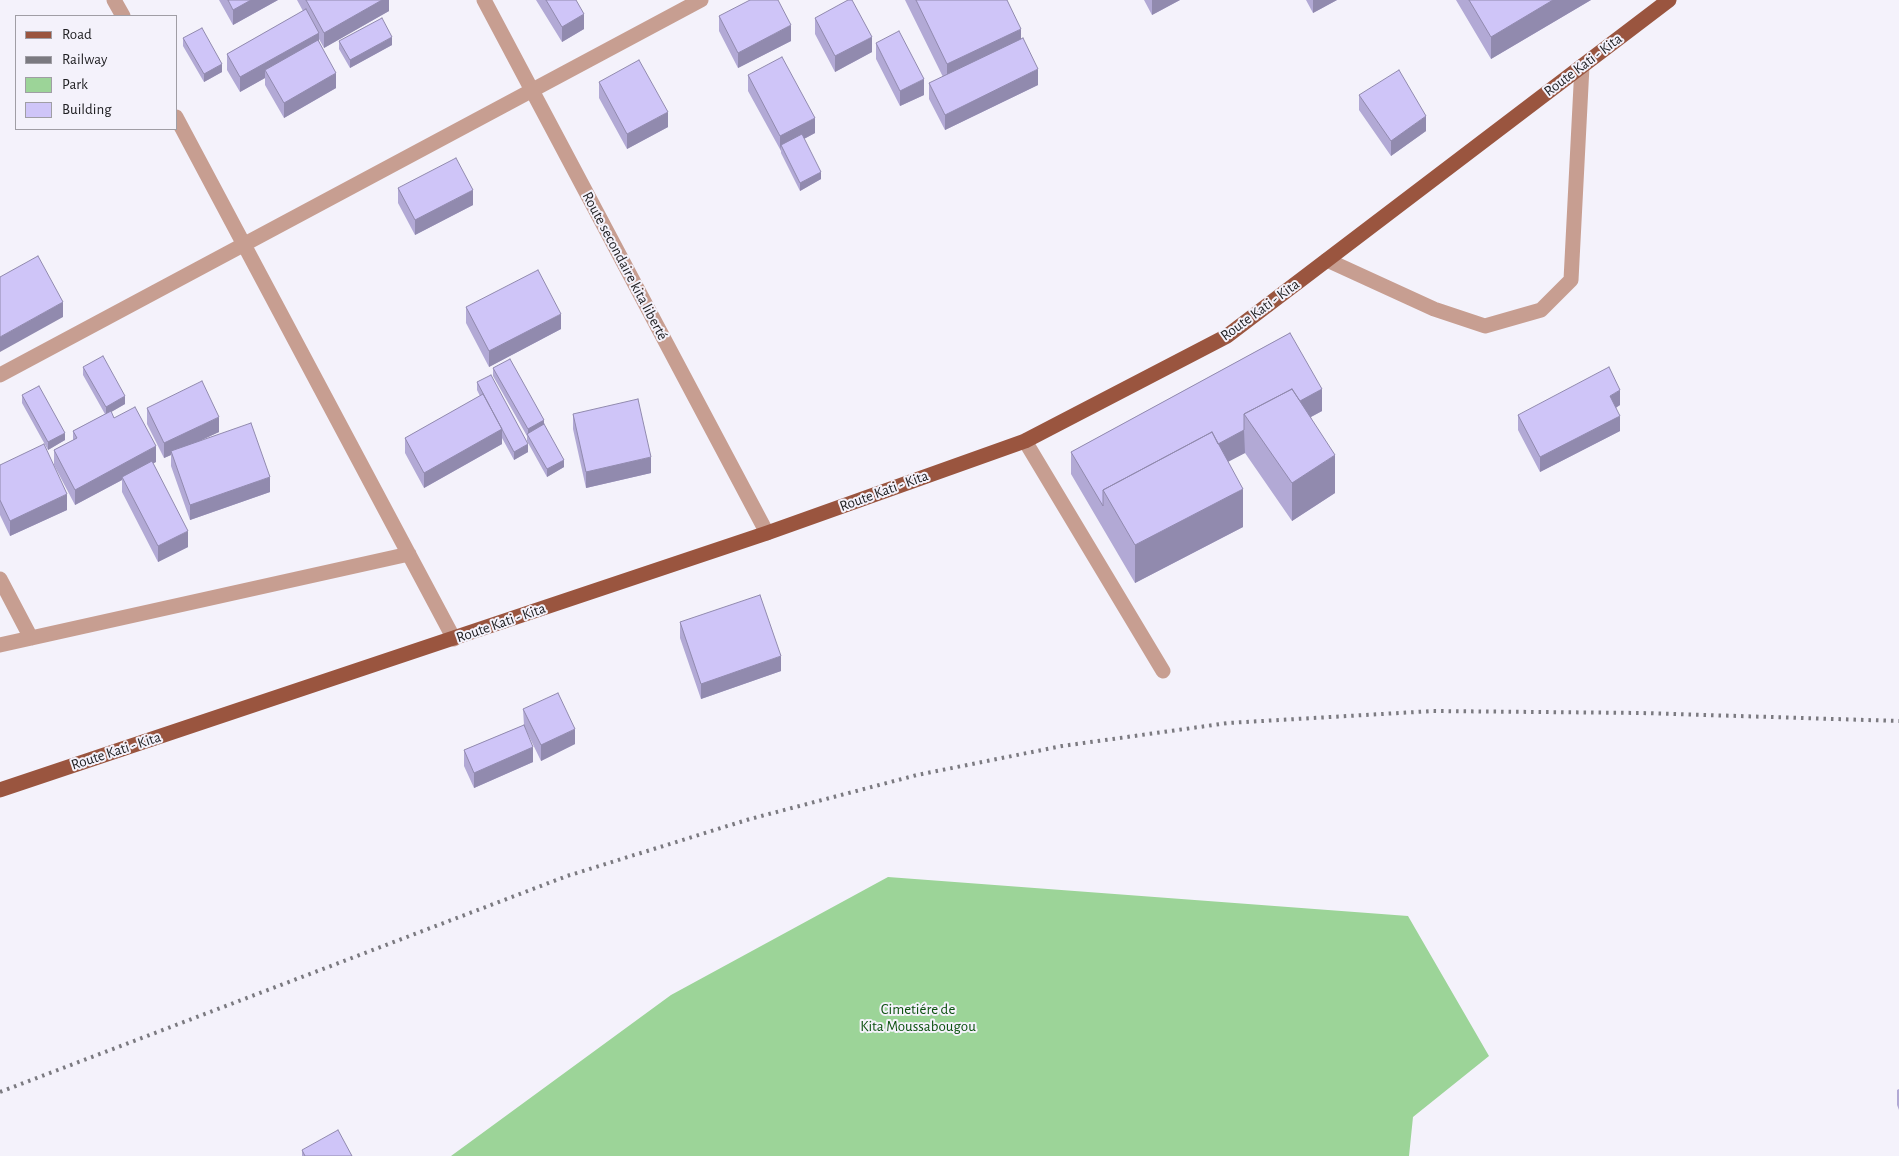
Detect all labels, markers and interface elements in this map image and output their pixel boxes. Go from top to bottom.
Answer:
legend [15,15,178,130]
text: Road [62,27,92,42]
street label: Route Kati - Kita [1540,30,1626,100]
text: Railway [62,52,107,67]
text: Park [62,77,88,92]
text: Building [62,102,112,117]
street label: Route secondaire kita liberté [578,189,672,343]
street label: Route Kati - Kita [1217,275,1303,345]
street label: Route Kati - Kita [837,467,931,515]
street label: Route Kati - Kita [454,599,548,647]
street label: Route Kati - Kita [69,728,163,774]
park label: Cimetiére de Kita Moussabougou [860,1000,976,1035]

